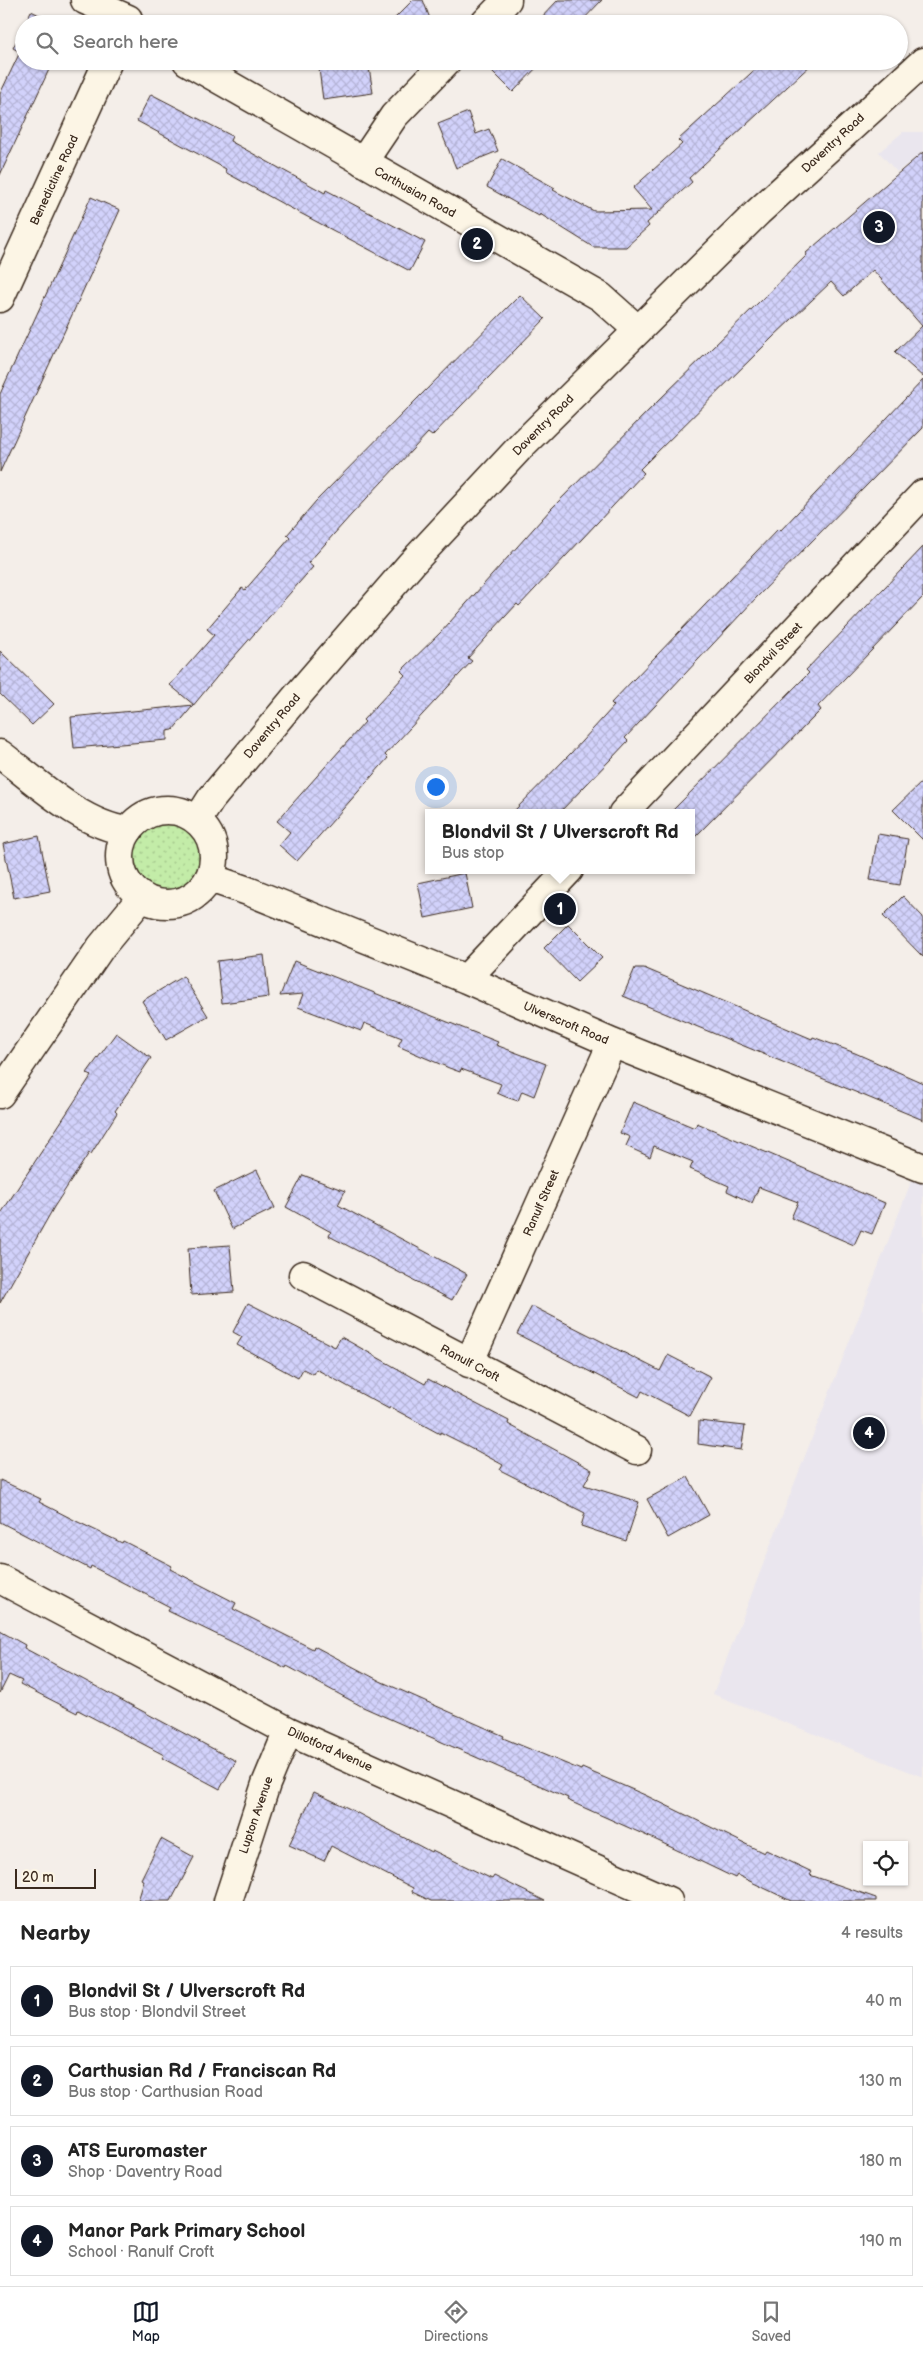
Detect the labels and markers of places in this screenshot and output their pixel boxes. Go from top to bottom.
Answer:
pin: 3 [863,208,895,246]
pin: 2 [461,225,493,263]
pin: 1 [544,890,576,928]
pin: 4 [853,1414,885,1452]

